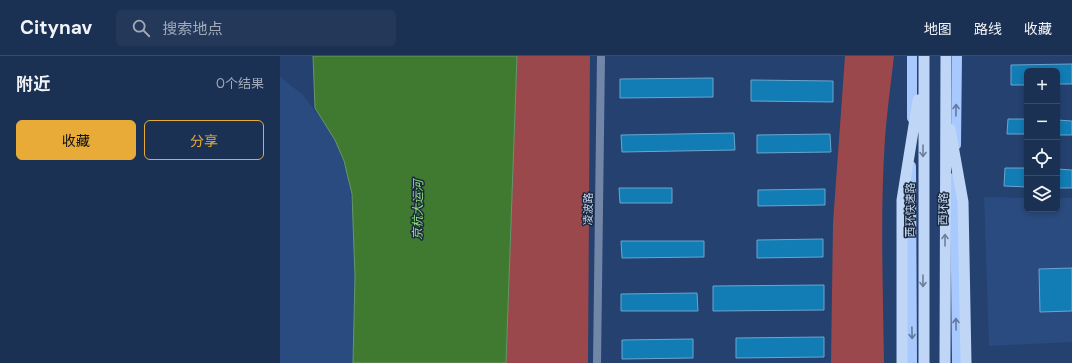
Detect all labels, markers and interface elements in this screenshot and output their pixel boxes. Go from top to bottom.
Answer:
search box [116,10,396,46]
text: Citynav [20,15,92,40]
icon: search [130,17,152,39]
text: 搜索地点 [162,19,222,39]
text: 地图 [924,20,952,38]
text: 路线 [974,20,1002,38]
text: 收藏 [1024,20,1052,38]
map controls [1024,68,1060,212]
button: + [1024,68,1060,104]
text: 附近 [16,73,50,95]
text: 0个结果 [216,75,264,92]
one-way arrow [953,104,960,117]
button: − [1024,104,1060,140]
button: 收藏 [16,120,136,160]
button: 分享 [144,120,264,160]
button: locate [1024,140,1060,176]
one-way arrow [919,144,927,157]
button: layers [1024,176,1060,212]
water label: 京杭大运河 [409,178,427,240]
street label: 西环快速路 [903,183,917,238]
street label: 凌波路 [581,192,595,226]
street label: 西环路 [936,192,950,226]
one-way arrow [941,234,949,247]
one-way arrow [919,274,927,287]
one-way arrow [953,318,960,331]
one-way arrow [908,326,915,339]

